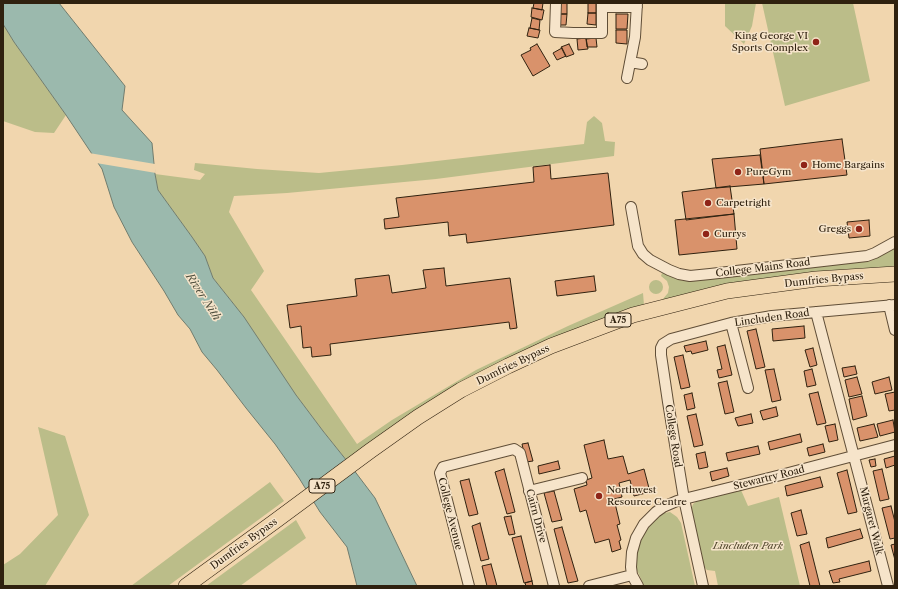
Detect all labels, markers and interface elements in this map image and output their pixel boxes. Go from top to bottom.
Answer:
place label: King George VI Sports Complex [732,30,808,54]
marker: King George VI Sports Complex [811,37,821,47]
place label: Home Bargains [812,159,885,171]
marker: Home Bargains [799,160,809,170]
place label: PureGym [746,166,791,178]
marker: PureGym [733,167,743,177]
place label: Carpetright [716,197,771,209]
marker: Carpetright [703,198,713,208]
place label: Greggs [818,223,851,235]
marker: Greggs [854,224,864,234]
place label: Currys [714,228,746,240]
marker: Currys [701,229,711,239]
street label: College Mains Road [715,256,811,280]
street label: Dumfries Bypass [784,270,864,290]
water label: River Nith [183,271,223,323]
street label: Lincluden Road [734,307,810,329]
road number: A75 [605,313,631,327]
street label: Dumfries Bypass [475,342,551,388]
street label: College Road [662,404,684,468]
street label: Stewartry Road [732,463,806,493]
street label: College Avenue [435,476,465,552]
road number: A75 [309,479,335,493]
place label: Northwest Resource Centre [607,484,687,508]
street label: Margaret Walk [857,486,885,556]
street label: Cairn Drive [523,488,549,544]
marker: Northwest Resource Centre [594,491,604,501]
street label: Dumfries Bypass [208,516,280,572]
park label: Lincluden Park [713,540,783,552]

